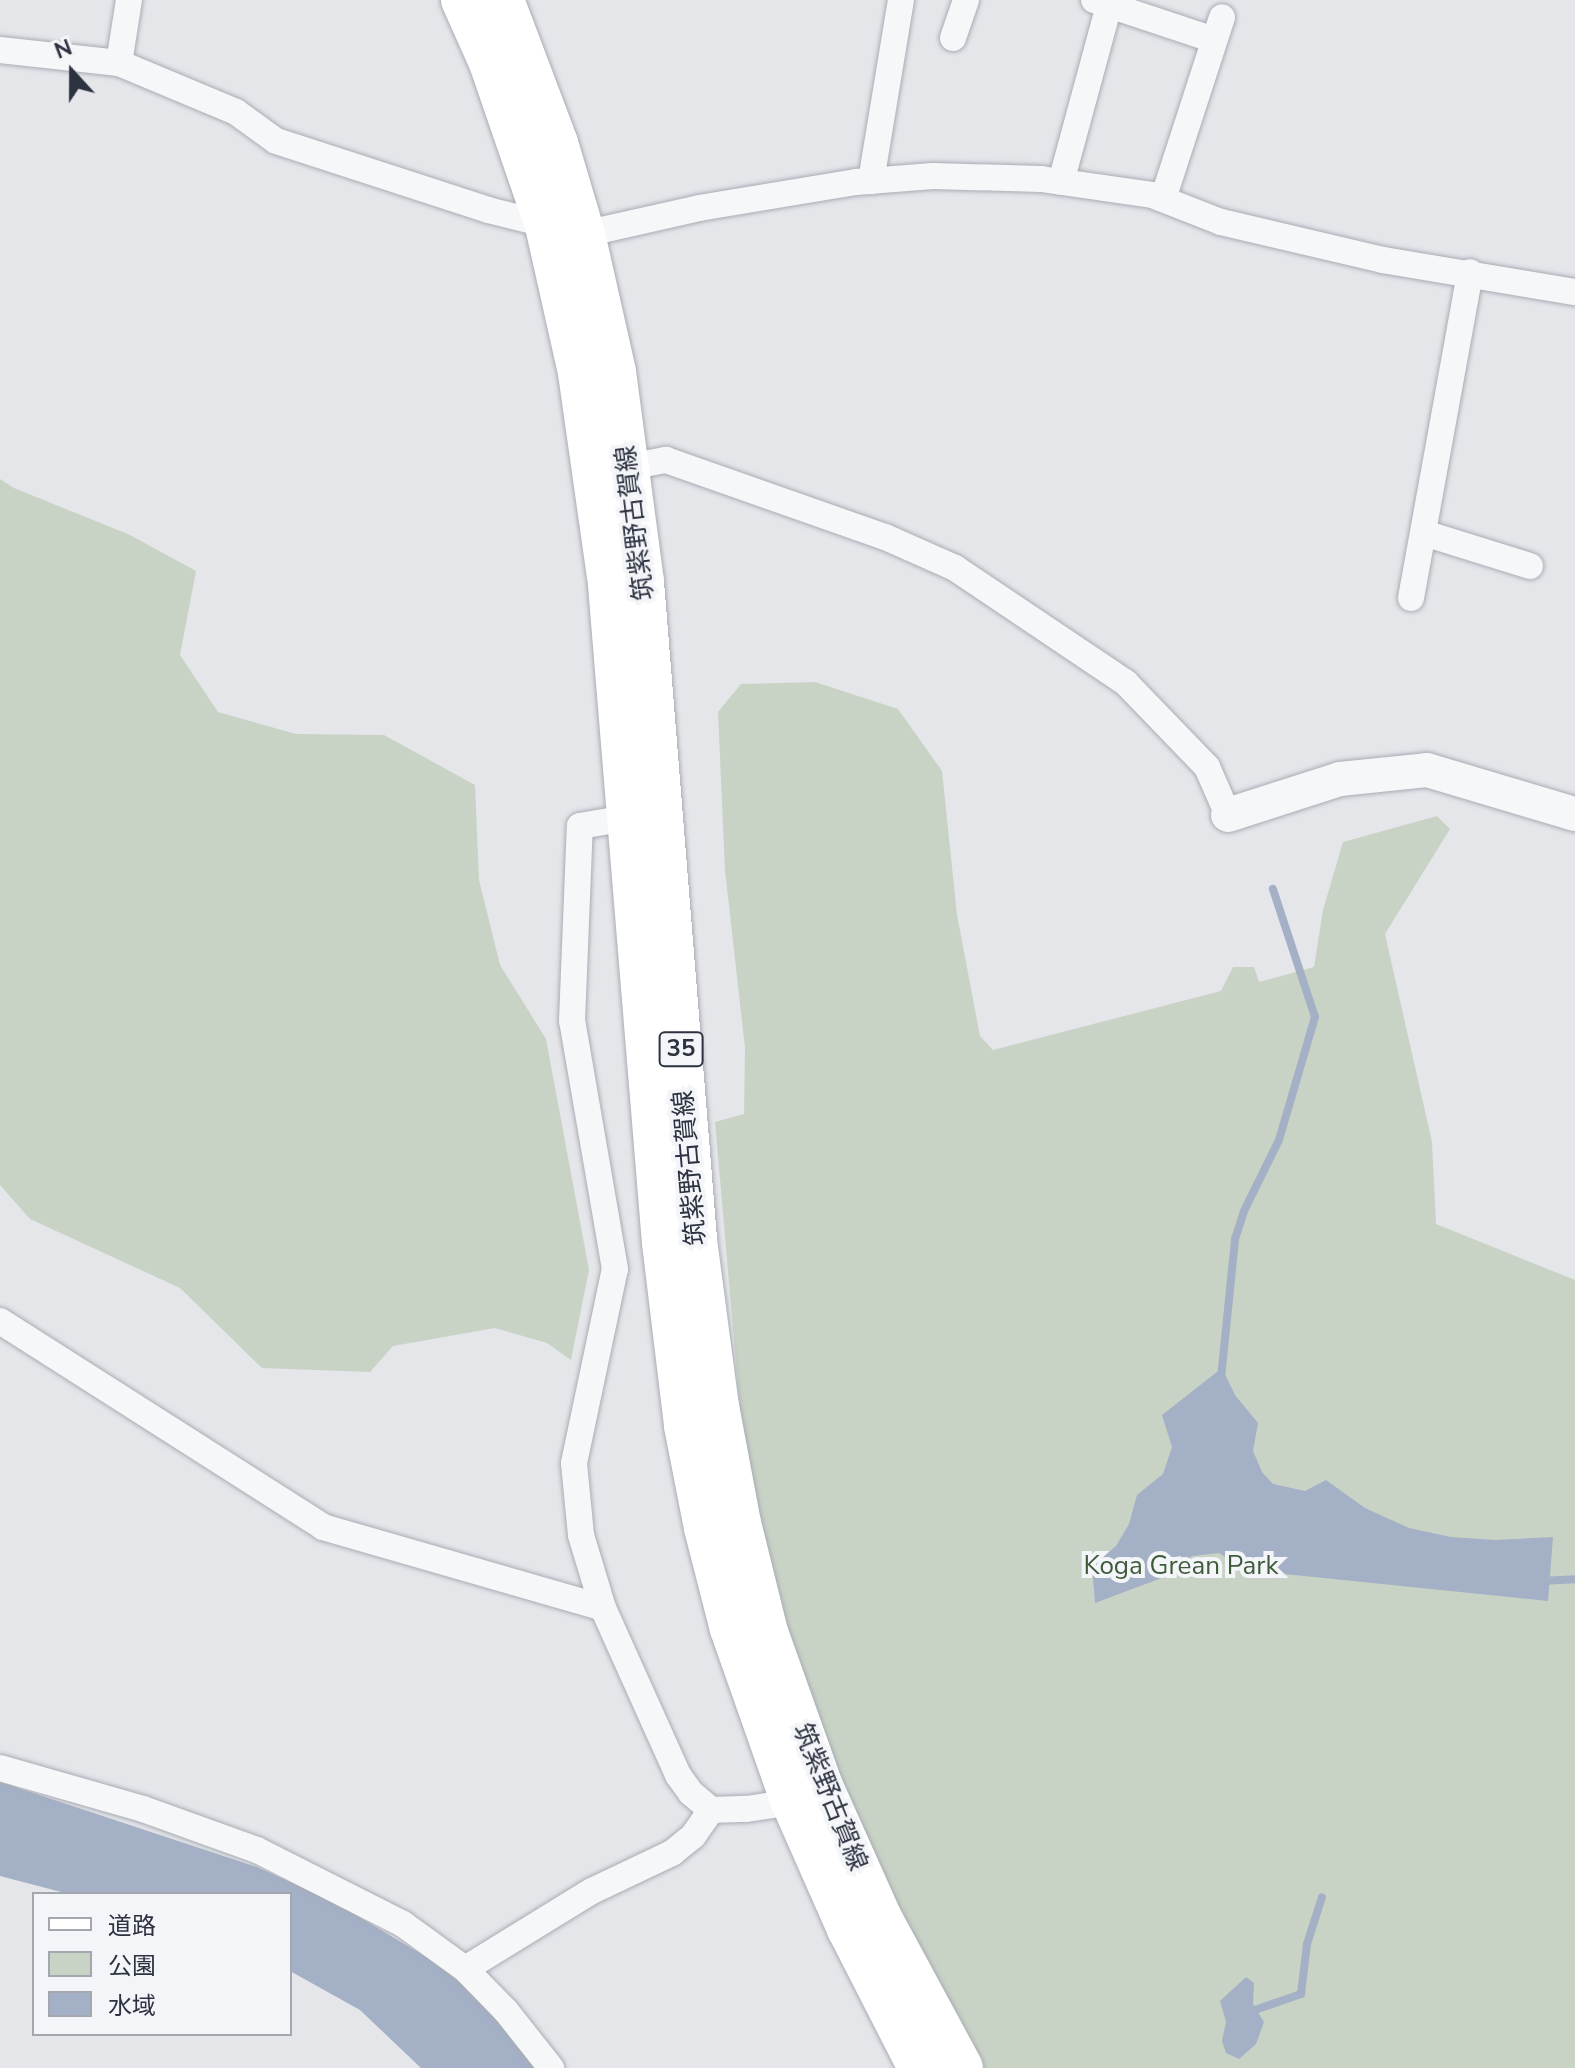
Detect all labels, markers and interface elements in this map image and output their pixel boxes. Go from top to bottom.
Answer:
north arrow [32,32,112,112]
text: N [50,33,76,67]
street label: 筑紫野古賀線 [610,444,660,602]
road number: 35 [657,1029,705,1069]
street label: 筑紫野古賀線 [668,1089,712,1247]
park label: Koga Grean Park [1083,1550,1279,1582]
street label: 筑紫野古賀線 [786,1719,874,1875]
legend [32,1892,292,2036]
text: 道路 [108,1910,156,1942]
text: 公園 [108,1950,156,1982]
text: 水域 [108,1990,156,2022]

